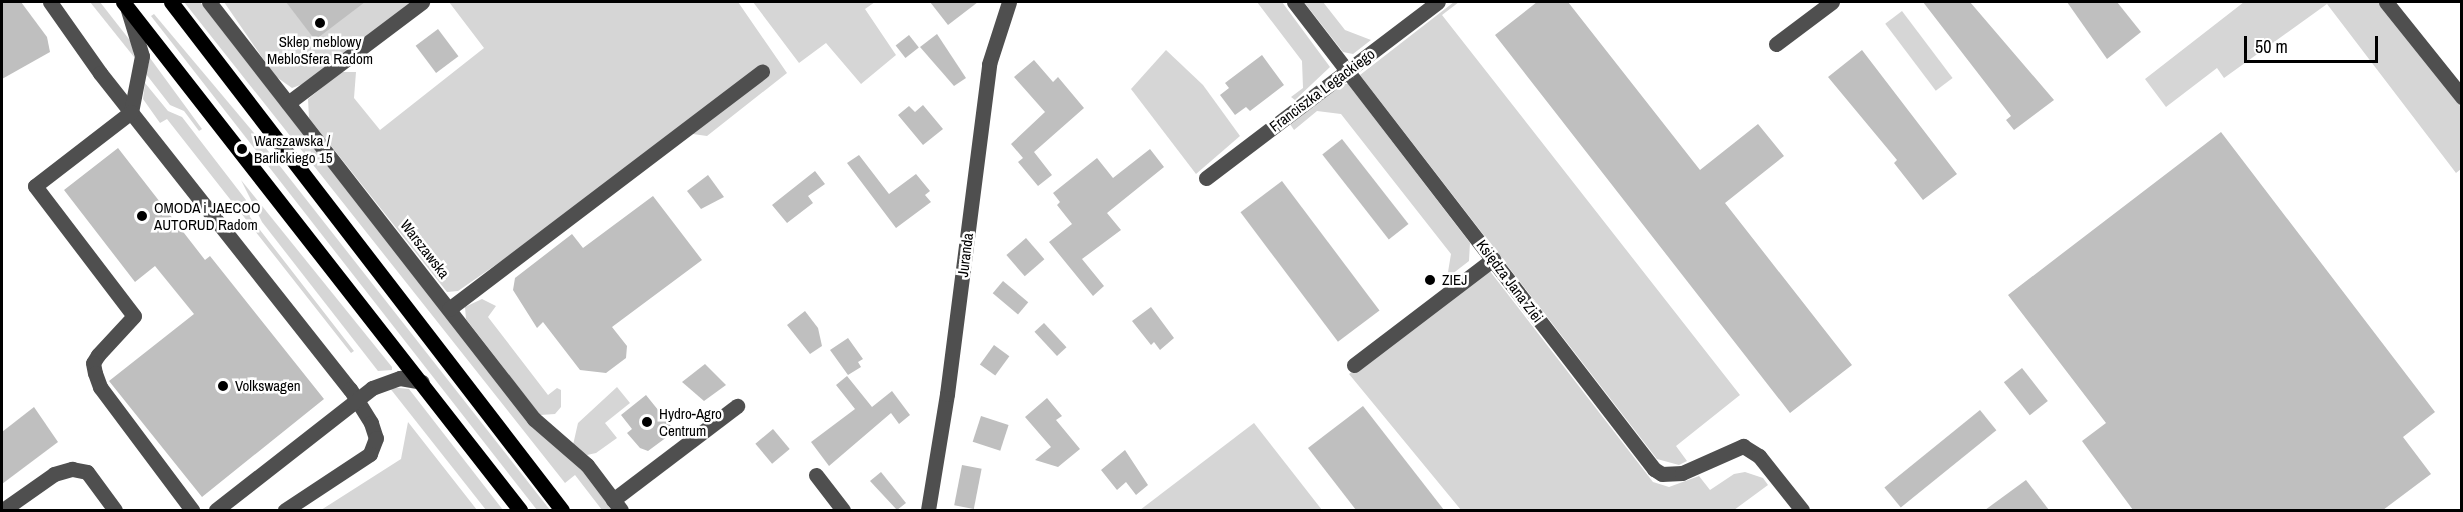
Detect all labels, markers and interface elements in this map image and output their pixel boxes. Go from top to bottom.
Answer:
marker: Sklep meblowy MebloSfera Radom [313,16,327,30]
scale bar [2247,24,2380,62]
place label: Sklep meblowy MebloSfera Radom [267,32,373,67]
text: 50 m [2255,34,2288,59]
street label: Franciszka Legackiego [1266,45,1378,135]
place label: Warszawska / Barlickiego 15 [254,131,333,166]
marker: Warszawska / Barlickiego 15 [235,142,249,156]
place label: OMODA i JAECOO AUTORUD Radom [154,198,261,233]
marker: OMODA i JAECOO AUTORUD Radom [135,209,149,223]
street label: Warszawska [397,216,453,282]
street label: Juranda [953,232,977,278]
street label: Księdza Jana Ziei [1473,236,1547,326]
place label: ZIEJ [1442,271,1467,289]
marker: ZIEJ [1423,273,1437,287]
place label: Volkswagen [235,377,301,395]
marker: Volkswagen [216,379,230,393]
place label: Hydro-Agro Centrum [659,404,722,439]
marker: Hydro-Agro Centrum [640,415,654,429]

